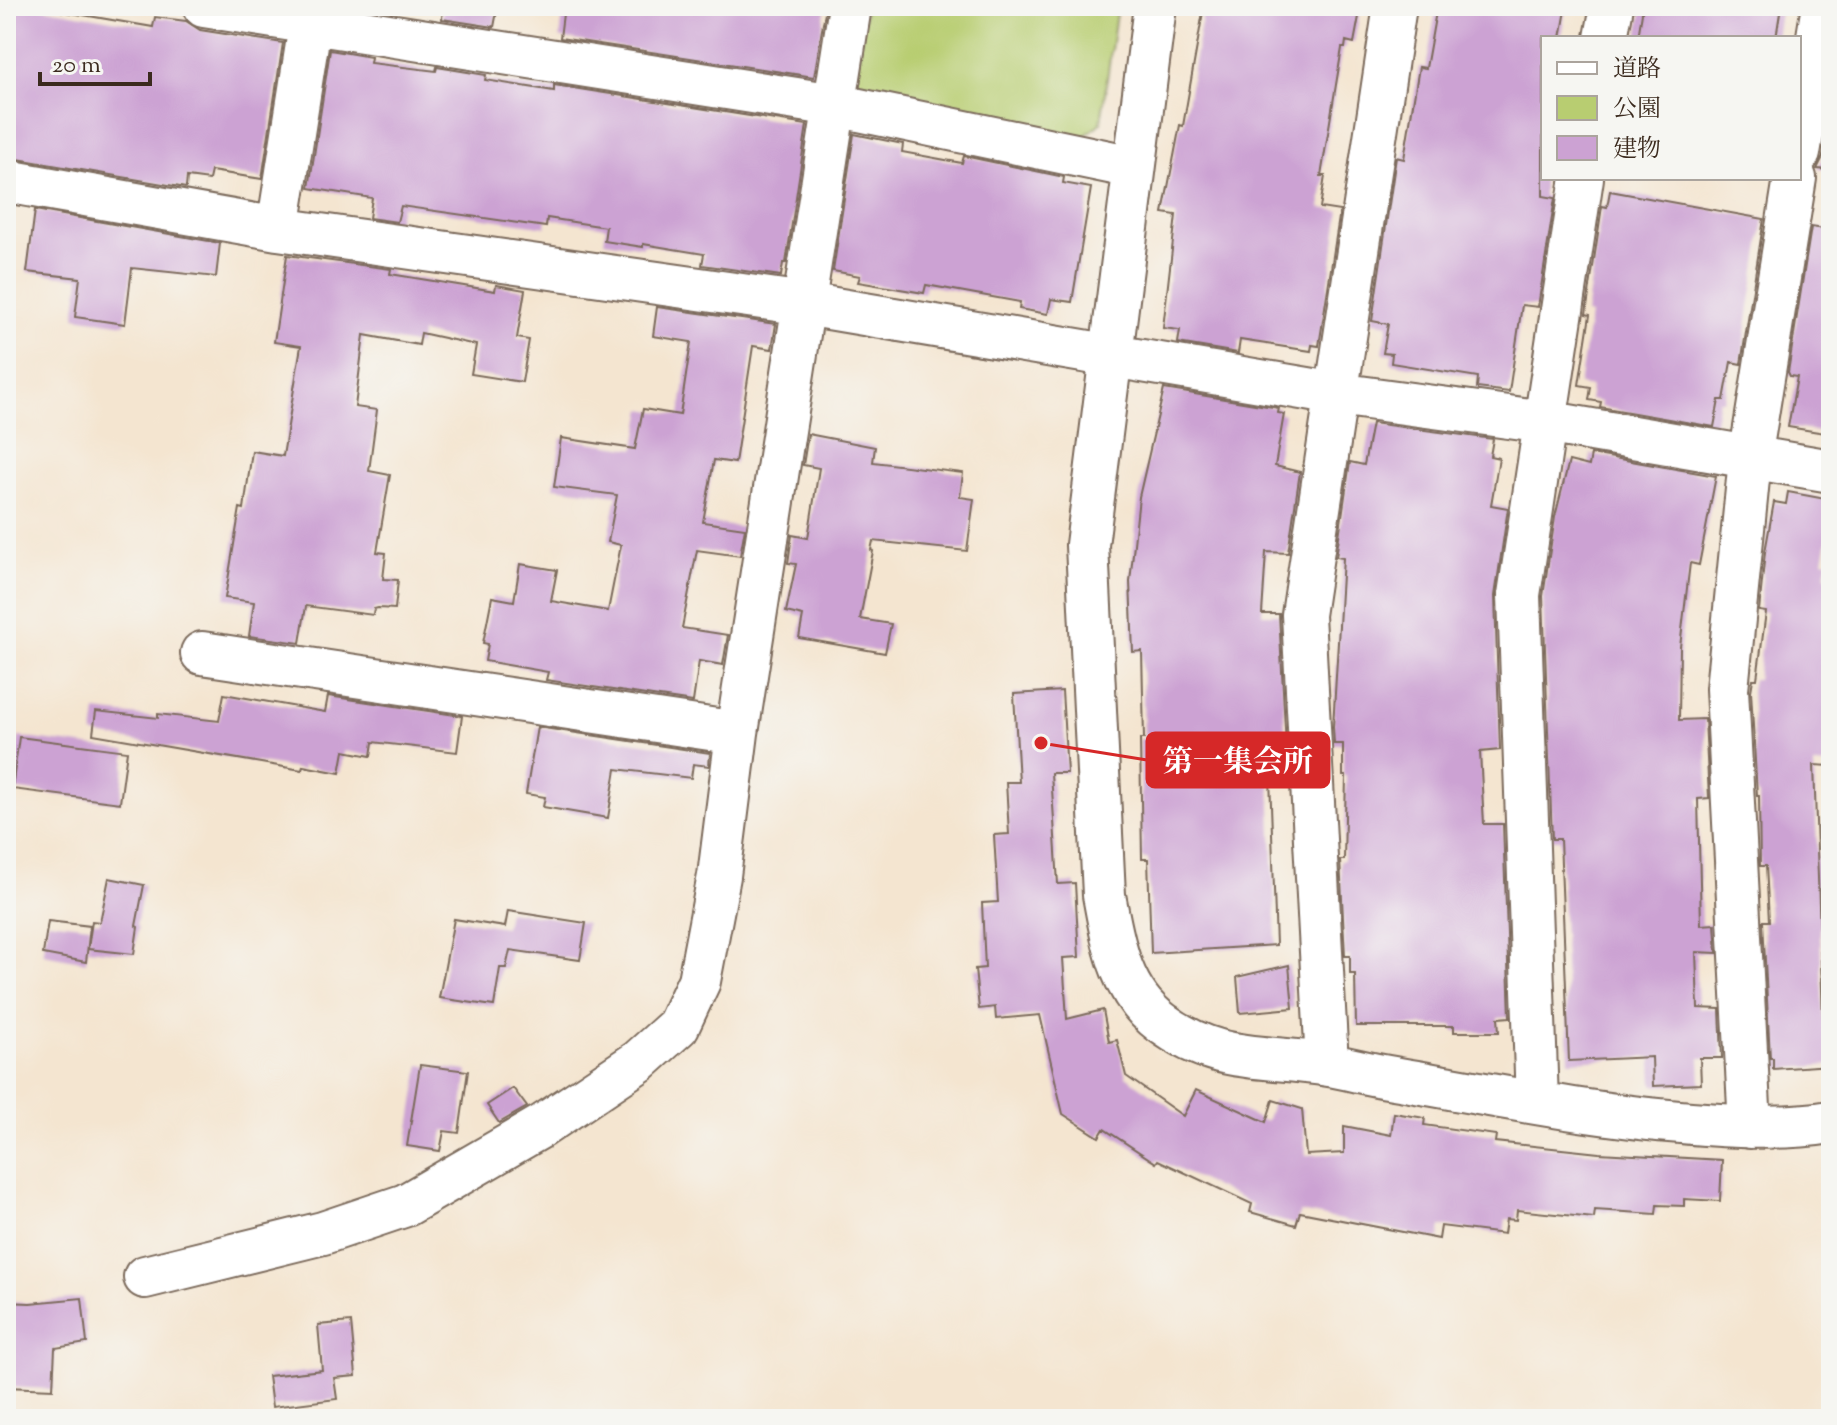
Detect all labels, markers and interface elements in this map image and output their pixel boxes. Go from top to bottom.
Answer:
scale bar [40,36,150,86]
legend [1541,36,1801,180]
text: 20 m [52,49,101,83]
text: 道路 [1613,53,1661,87]
text: 公園 [1613,93,1661,127]
text: 建物 [1613,133,1661,167]
callout: 第一集会所 [1147,733,1329,787]
text: 第一集会所 [1163,742,1313,785]

